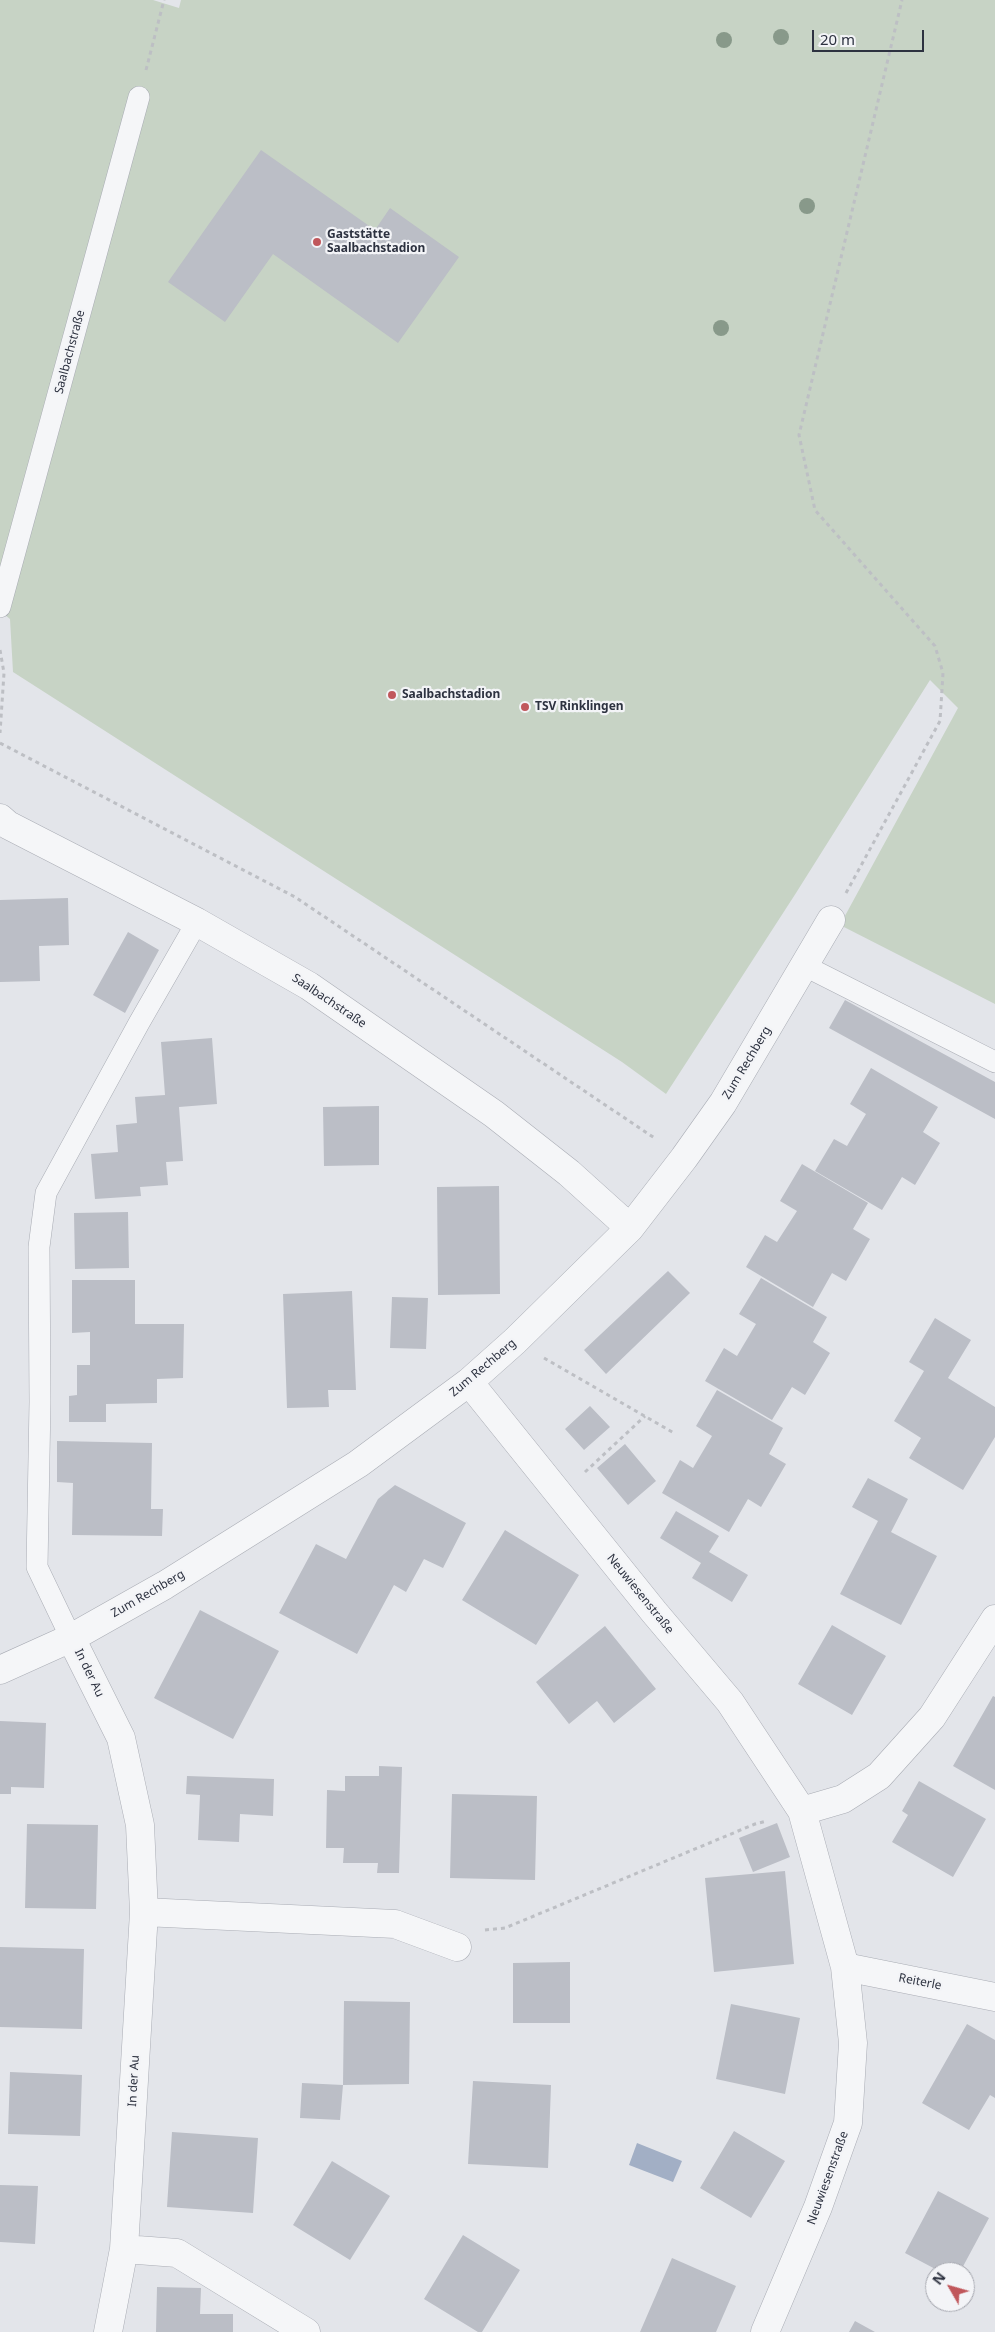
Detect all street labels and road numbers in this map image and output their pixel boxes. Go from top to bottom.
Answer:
street label: Saalbachstraße [52,308,88,396]
street label: Saalbachstraße [289,971,369,1031]
street label: Zum Rechberg [720,1024,774,1102]
street label: Zum Rechberg [447,1336,519,1400]
street label: Neuwiesenstraße [603,1551,677,1637]
street label: Zum Rechberg [109,1567,187,1621]
street label: In der Au [71,1647,107,1699]
street label: Reiterle [897,1971,943,1993]
street label: In der Au [125,2055,143,2107]
street label: Neuwiesenstraße [804,2129,852,2227]

